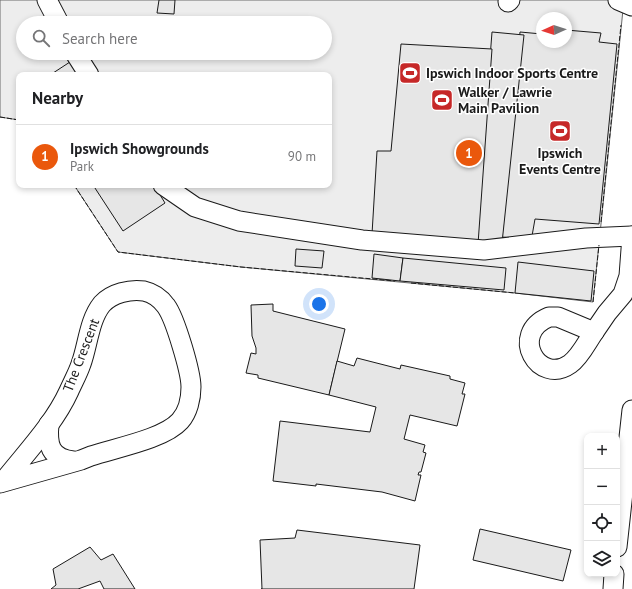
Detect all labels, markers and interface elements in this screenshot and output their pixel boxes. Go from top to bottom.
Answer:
north arrow [536,12,572,48]
search box [16,16,332,60]
icon: search [30,27,52,49]
text: Search here [62,29,138,48]
sports icon: Ipswich Indoor Sports Centre [397,60,423,86]
place label: Ipswich Indoor Sports Centre [426,64,598,82]
place label: Walker / Lawrie Main Pavilion [458,83,552,117]
text: Nearby [32,87,83,109]
sports icon: Walker / Lawrie Main Pavilion [429,87,455,113]
sports icon: Ipswich Events Centre [547,118,573,144]
pin: 1 [456,138,482,168]
text: Ipswich Showgrounds [70,139,209,158]
place label: Ipswich Events Centre [519,144,601,178]
text: 1 [41,148,49,165]
text: 90 m [288,148,316,165]
text: Park [70,158,94,175]
your location [309,294,329,314]
street label: The Crescent [59,315,103,394]
map controls [584,433,620,577]
button: + [584,433,620,469]
button: − [584,469,620,505]
button: locate [584,505,620,541]
button: layers [584,541,620,577]

